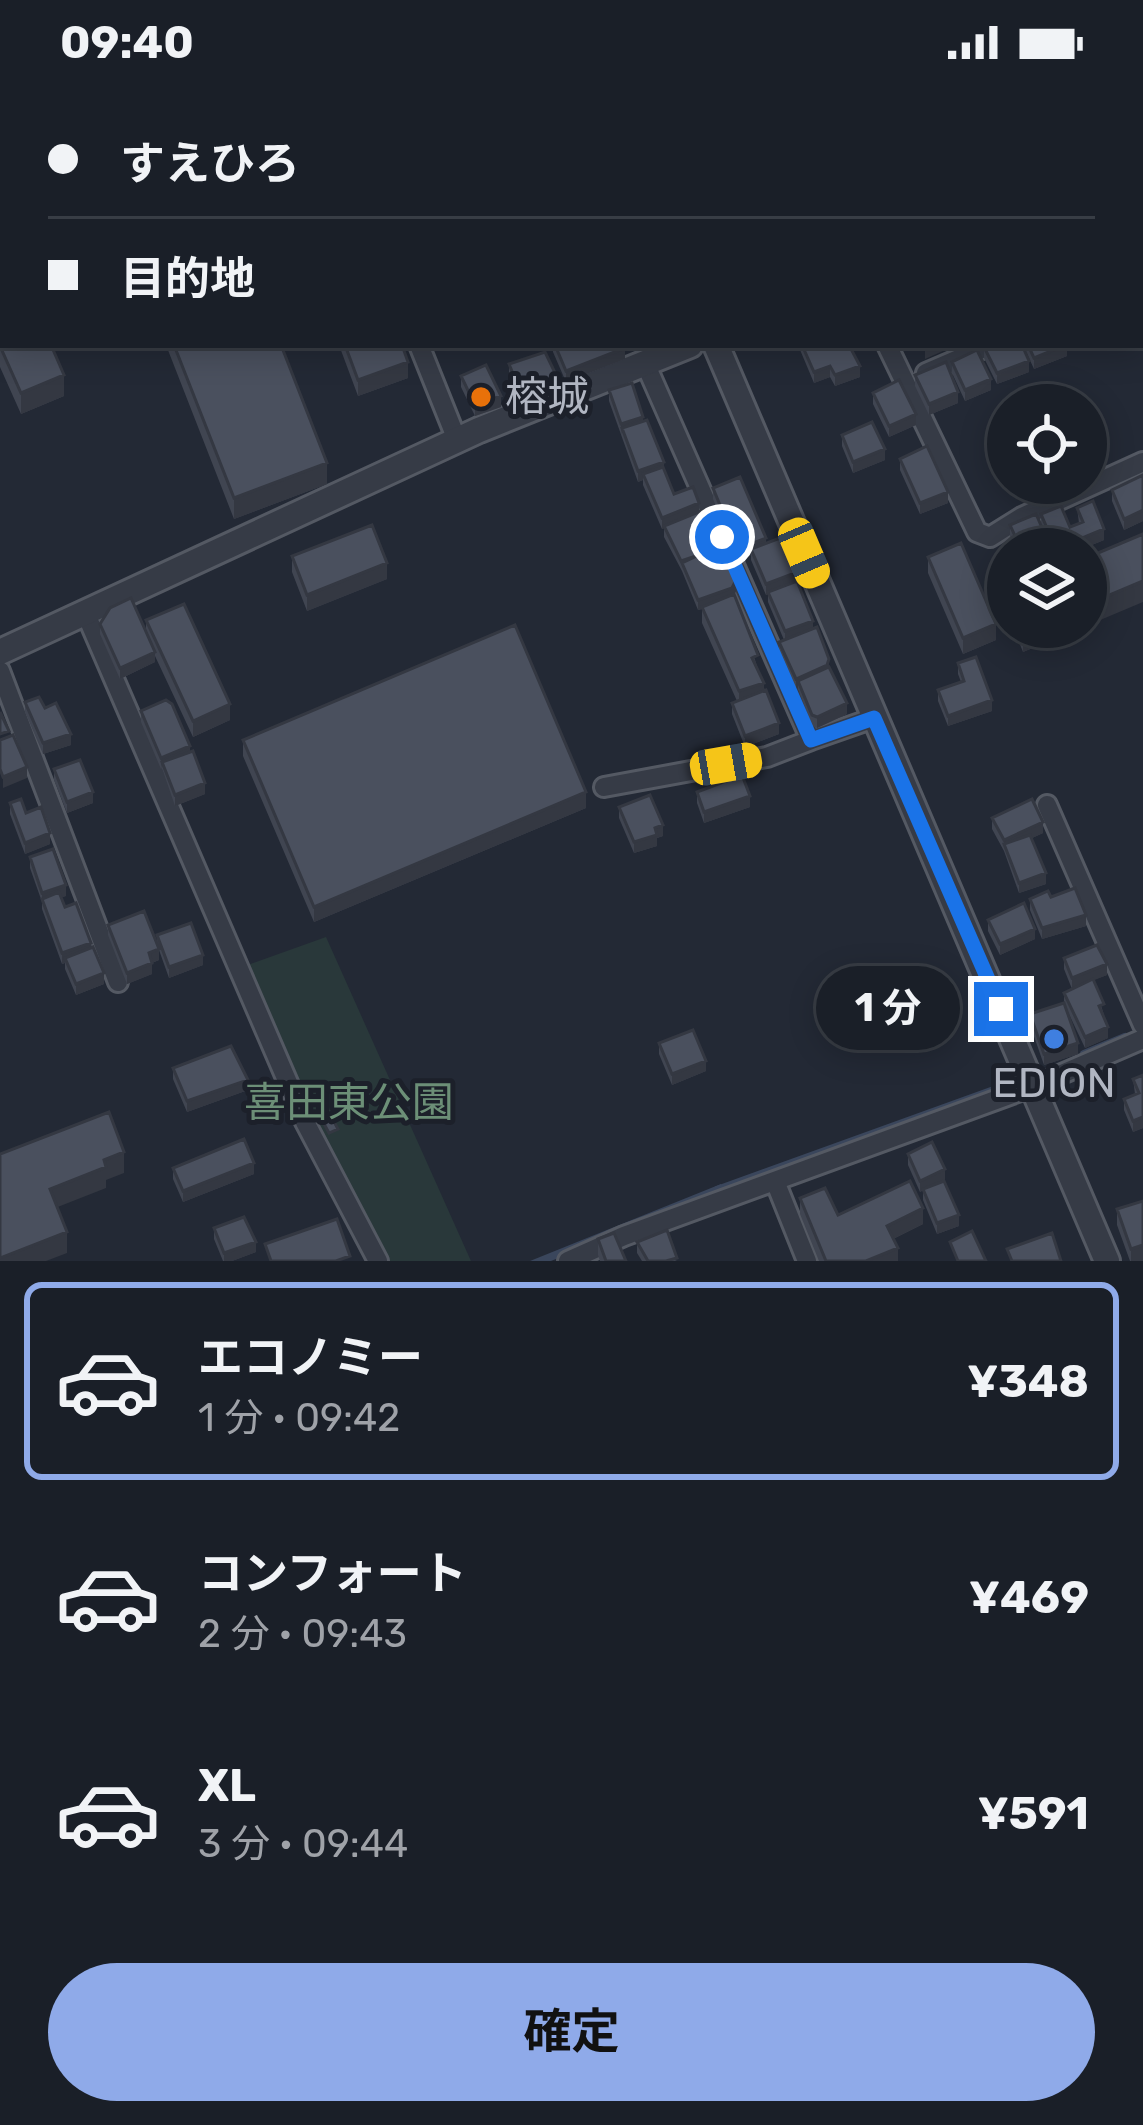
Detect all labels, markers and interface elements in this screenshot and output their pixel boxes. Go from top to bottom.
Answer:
text: 09:40 [60,16,194,69]
text: すえひろ [120,137,300,190]
text: 目的地 [120,252,255,305]
place label: 榕城 [505,372,589,422]
marker: 榕城 [468,384,494,410]
map controls [987,384,1107,648]
button: locate [987,384,1107,504]
route start [695,510,749,564]
car [773,513,835,593]
button: layers [987,528,1107,648]
car [687,740,765,788]
callout: 1 分 [815,967,959,1051]
route end [974,982,1028,1036]
text: 1 分 [855,985,921,1031]
marker: EDION [1041,1026,1067,1052]
place label: EDION [992,1058,1116,1108]
park label: 喜田東公園 [244,1078,454,1128]
icon: car [54,1327,162,1435]
text: エコノミー [198,1331,423,1384]
text: ¥348 [967,1355,1089,1408]
text: 1 分 · 09:42 [198,1395,400,1441]
icon: car [54,1543,162,1651]
text: コンフォート [198,1547,467,1600]
text: ¥469 [969,1571,1089,1624]
text: 2 分 · 09:43 [198,1611,407,1657]
icon: car [54,1759,162,1867]
text: XL [198,1759,256,1812]
text: ¥591 [978,1787,1089,1840]
text: 3 分 · 09:44 [198,1821,408,1867]
button: 確定 [48,1963,1095,2101]

